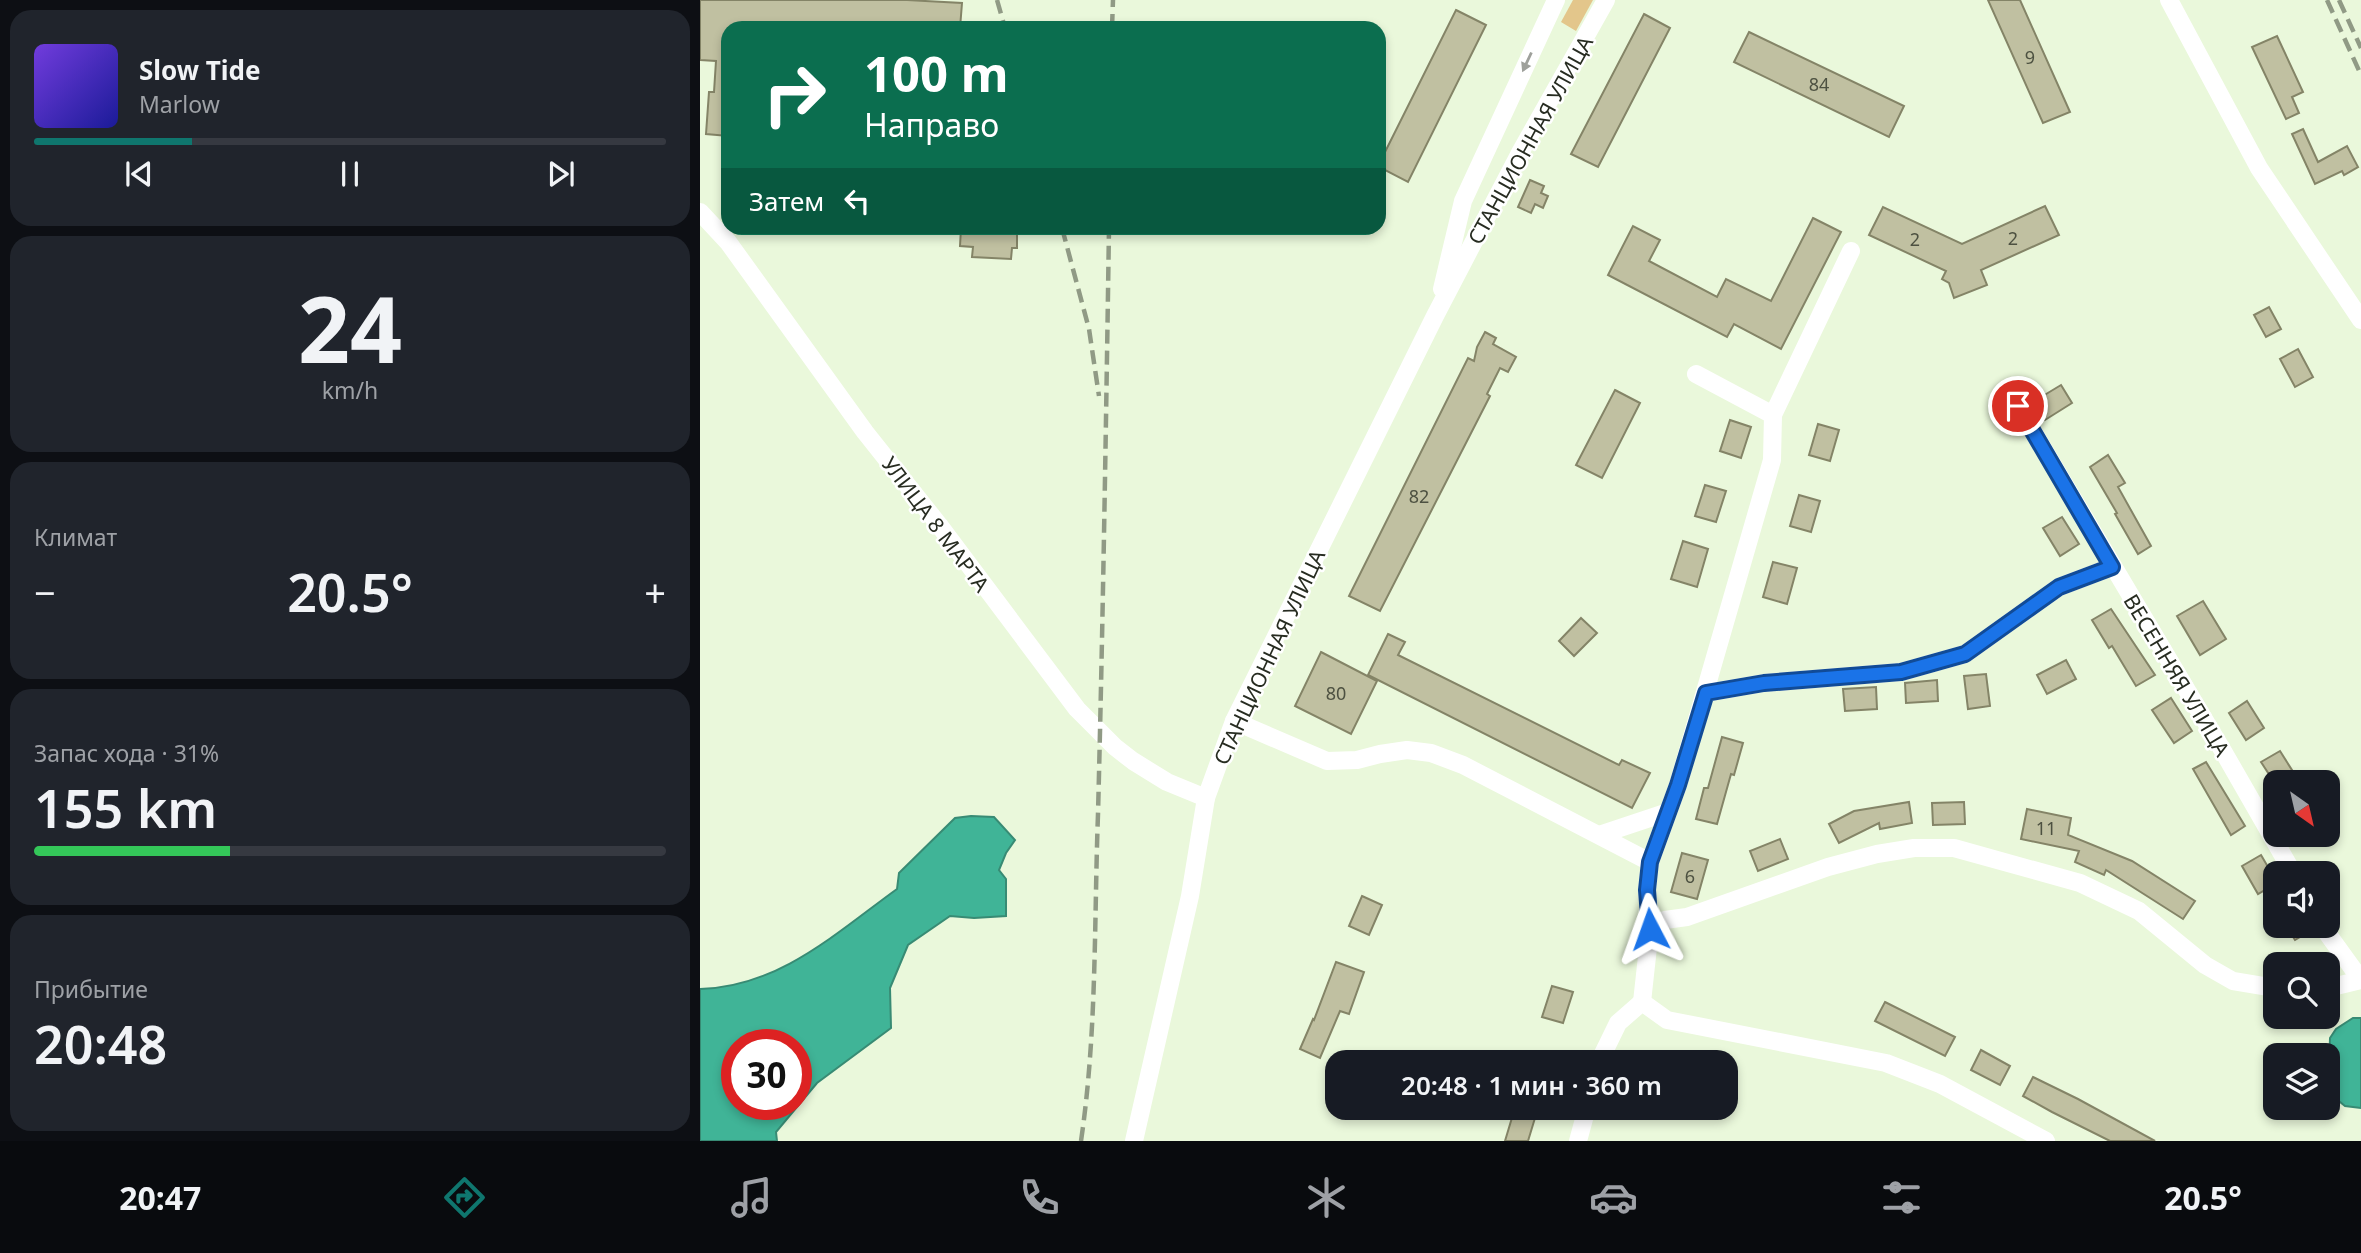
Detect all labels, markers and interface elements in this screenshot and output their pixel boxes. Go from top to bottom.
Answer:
street label: СТАНЦИОННАЯ УЛИЦА [1461,30,1599,249]
text: 100 m [864,40,1009,106]
house number: 9 [2025,45,2035,69]
icon: right [749,49,840,140]
one-way arrow [1521,51,1532,72]
text: Slow Tide [139,52,261,88]
house number: 84 [1809,72,1829,96]
text: Marlow [139,88,220,120]
text: Направо [864,103,999,146]
icon: previous [120,155,158,193]
icon: pause [331,155,369,193]
icon: next [542,155,580,193]
icon: left [838,182,876,220]
text: Затем [749,183,824,219]
house number: 2 [2008,226,2018,250]
house number: 2 [1910,227,1920,251]
text: 24 [298,266,402,390]
text: km/h [322,374,378,406]
pin [1988,376,2048,436]
icon: arrive [1999,387,2037,425]
street label: УЛИЦА 8 МАРТА [876,451,996,598]
house number: 82 [1409,484,1429,508]
text: Климат [34,521,117,553]
street label: СТАНЦИОННАЯ УЛИЦА [1207,544,1331,769]
text: 20.5° [287,556,413,627]
text: − [34,566,56,618]
text: + [644,566,666,618]
street label: ВЕСЕННЯЯ УЛИЦА [2118,589,2237,762]
house number: 80 [1326,681,1346,705]
text: Запас хода · 31% [34,737,219,769]
north arrow [2263,770,2340,847]
map controls [2263,770,2340,1120]
text: 155 km [34,772,217,843]
house number: 11 [2036,816,2056,840]
button: sound [2263,861,2340,938]
house number: 6 [1685,864,1695,888]
position arrow [1613,892,1687,966]
button: search [2263,952,2340,1029]
text: Прибытие [34,973,148,1005]
text: 20:48 [34,1008,167,1079]
speed limit sign: 30 [721,1029,812,1120]
button: layers [2263,1043,2340,1120]
text: 20:48 · 1 мин · 360 m [1401,1067,1662,1103]
icon: directions [440,1173,489,1222]
icon: music [727,1173,776,1222]
icon: phone [1015,1173,1064,1222]
icon: climate [1302,1173,1351,1222]
icon: car [1589,1173,1638,1222]
icon: filters [1877,1173,1926,1222]
text: 20:47 [119,1176,201,1219]
text: 20.5° [2164,1176,2242,1219]

